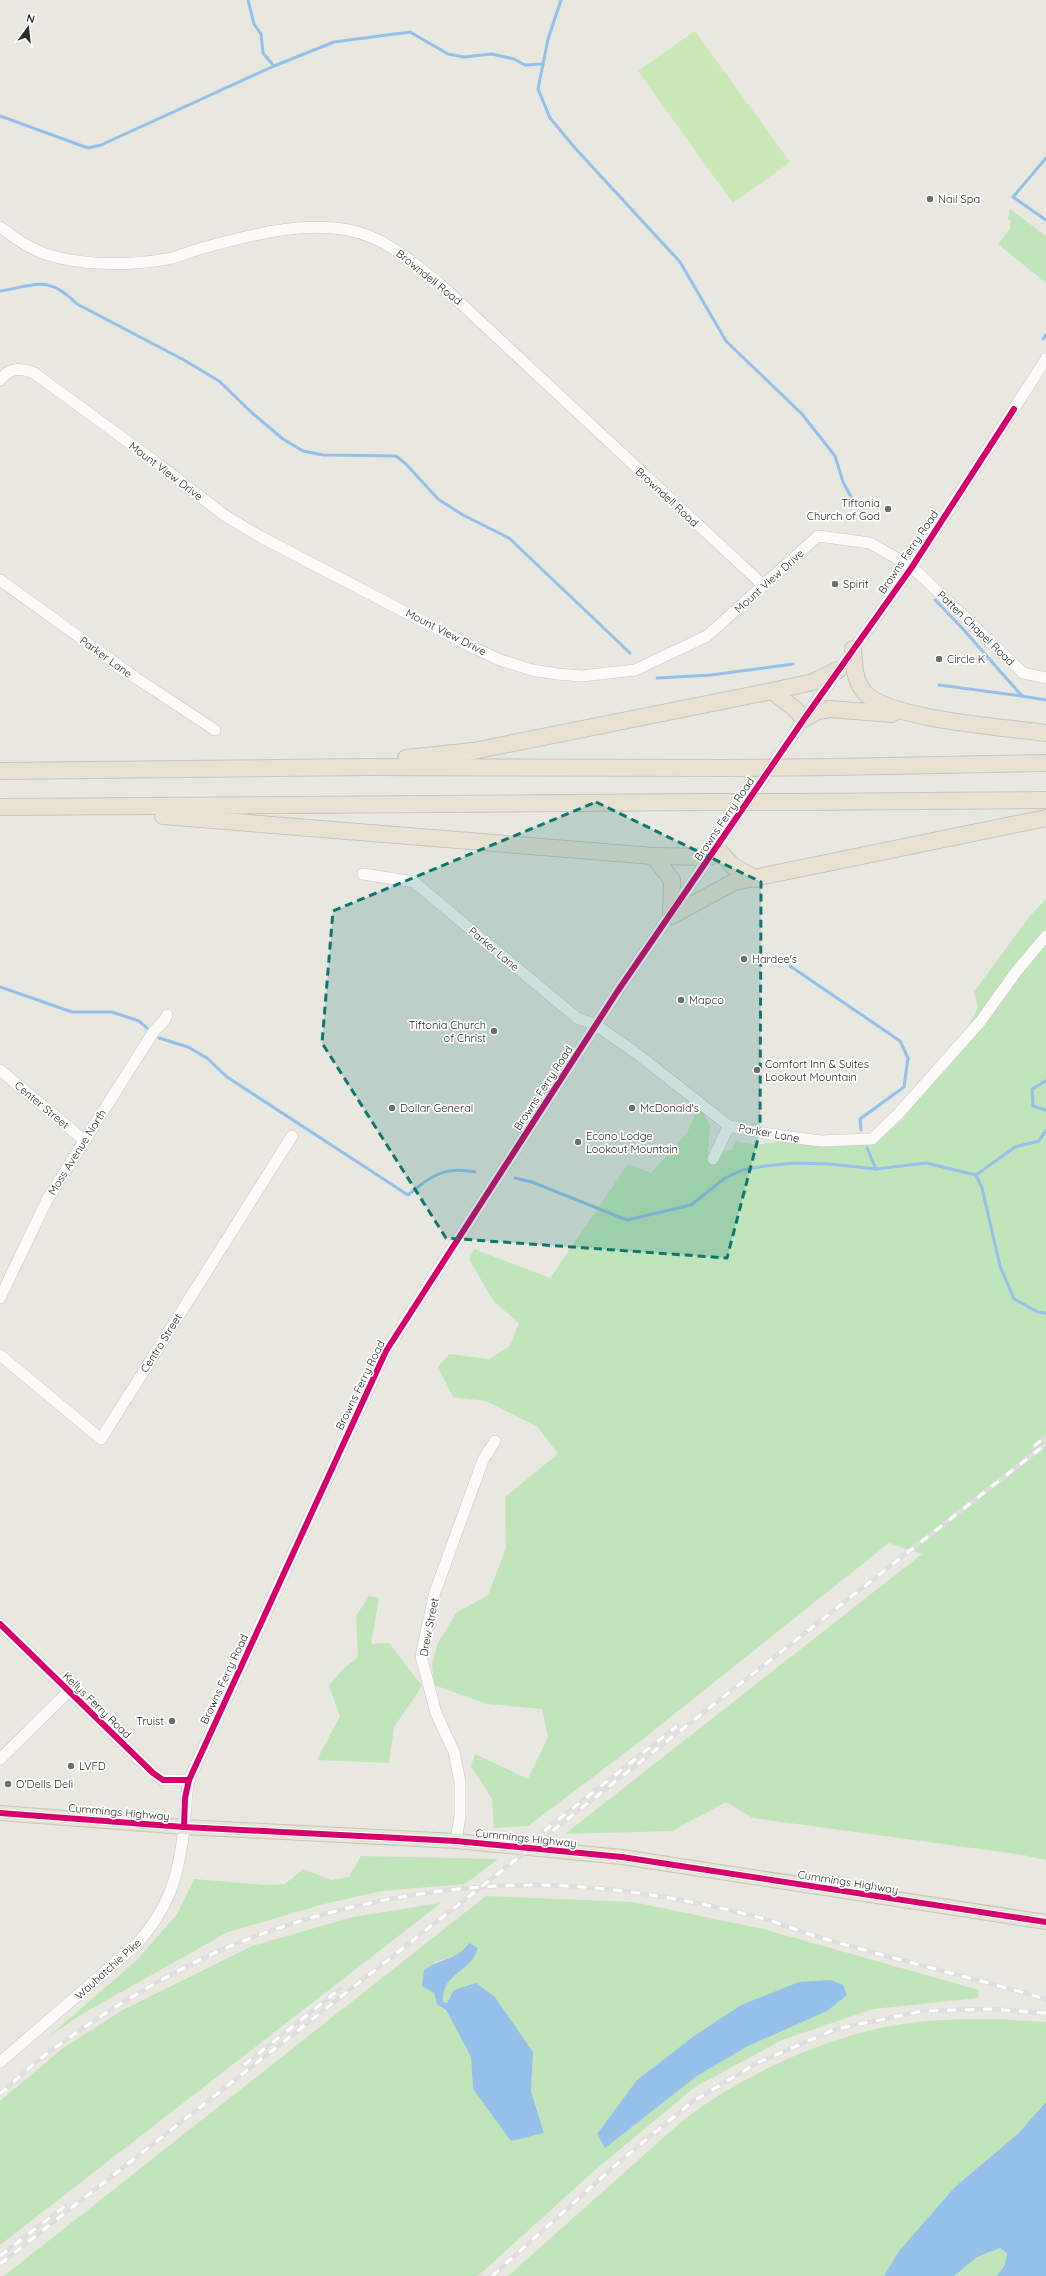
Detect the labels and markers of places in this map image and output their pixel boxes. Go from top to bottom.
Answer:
place label: Nail Spa [938,192,980,206]
marker: Nail Spa [925,194,935,204]
place label: Tiftonia Church of God [807,496,880,523]
marker: Tiftonia Church of God [883,504,893,514]
place label: Spirit [843,577,869,591]
marker: Spirit [830,579,840,589]
place label: Circle K [947,652,985,666]
marker: Circle K [934,654,944,664]
place label: Hardee's [752,952,797,966]
marker: Hardee's [739,954,749,964]
place label: Mapco [689,993,724,1007]
marker: Mapco [676,995,686,1005]
place label: Tiftonia Church of Christ [409,1018,486,1045]
marker: Tiftonia Church of Christ [489,1026,499,1036]
place label: Comfort Inn & Suites Lookout Mountain [765,1057,869,1084]
marker: Comfort Inn & Suites Lookout Mountain [752,1065,762,1075]
place label: Dollar General [400,1101,473,1115]
place label: McDonald's [640,1101,699,1115]
marker: Dollar General [387,1103,397,1113]
marker: McDonald's [627,1103,637,1113]
place label: Econo Lodge Lookout Mountain [586,1129,678,1156]
marker: Econo Lodge Lookout Mountain [573,1137,583,1147]
place label: Truist [136,1714,164,1728]
marker: Truist [167,1716,177,1726]
place label: LVFD [79,1759,106,1773]
marker: LVFD [66,1761,76,1771]
place label: O'Dells Deli [16,1777,73,1791]
marker: O'Dells Deli [3,1779,13,1789]

